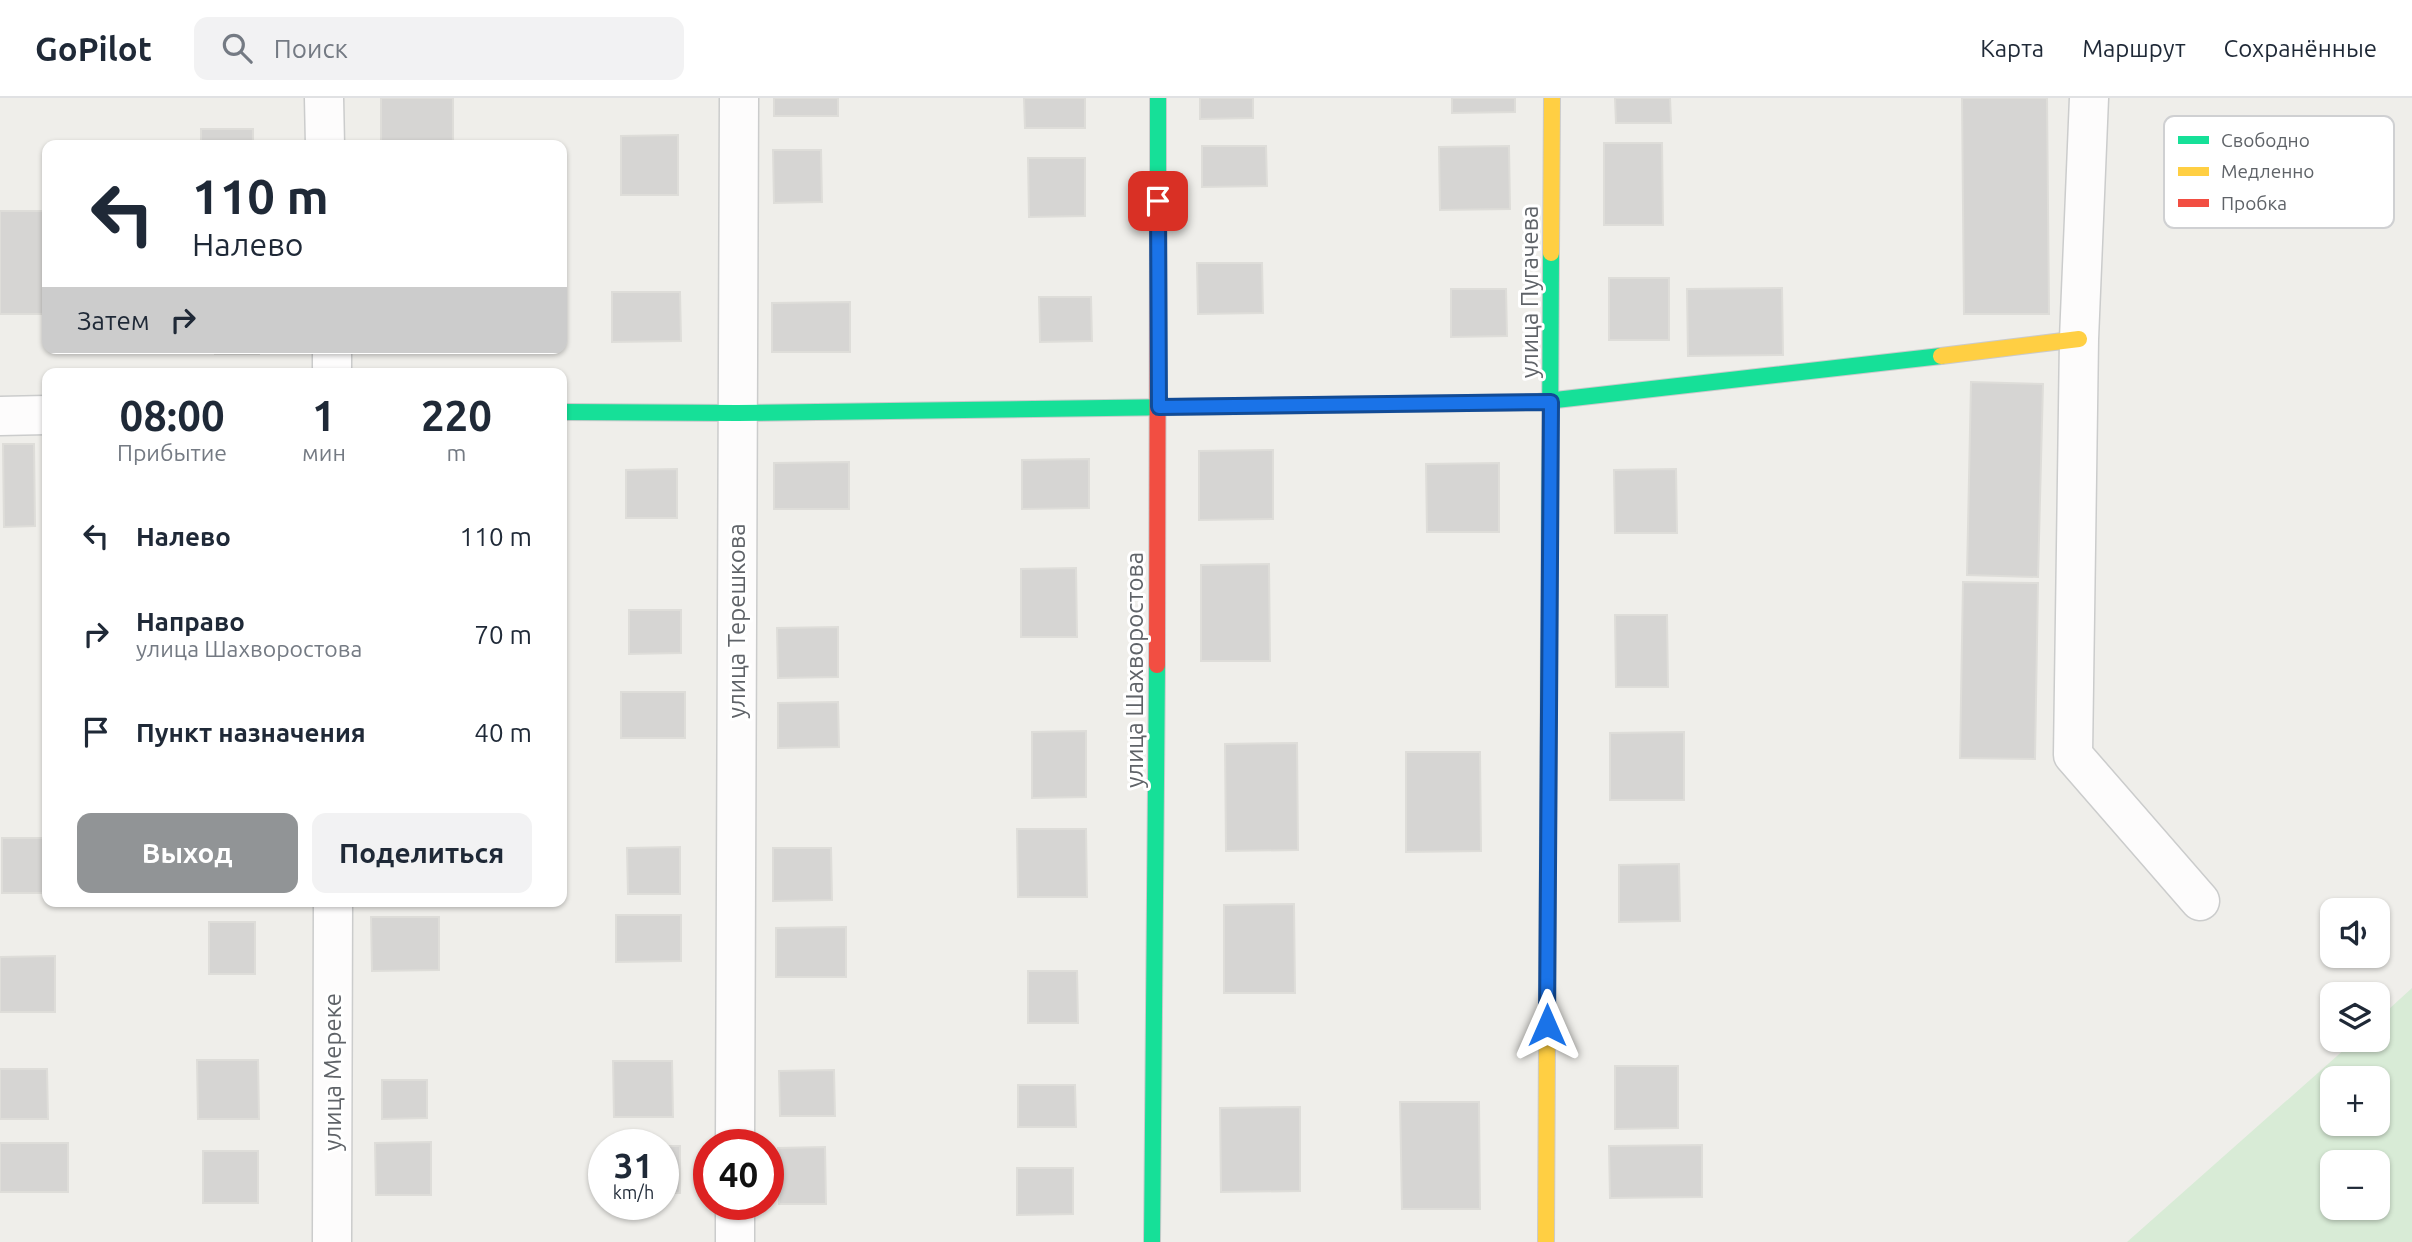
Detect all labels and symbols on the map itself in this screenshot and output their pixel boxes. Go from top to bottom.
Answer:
legend [2164,116,2394,228]
text: Свободно [2221,129,2310,151]
text: Медленно [2221,160,2314,182]
pin [1128,171,1188,231]
text: Пробка [2221,192,2287,214]
street label: улица Пугачева [1516,206,1543,378]
street label: улица Терешкова [723,524,750,718]
street label: улица Шахворостова [1121,552,1148,788]
position arrow [1510,988,1584,1062]
street label: улица Мереке [319,993,346,1151]
speed limit sign: 40 [693,1129,784,1220]

